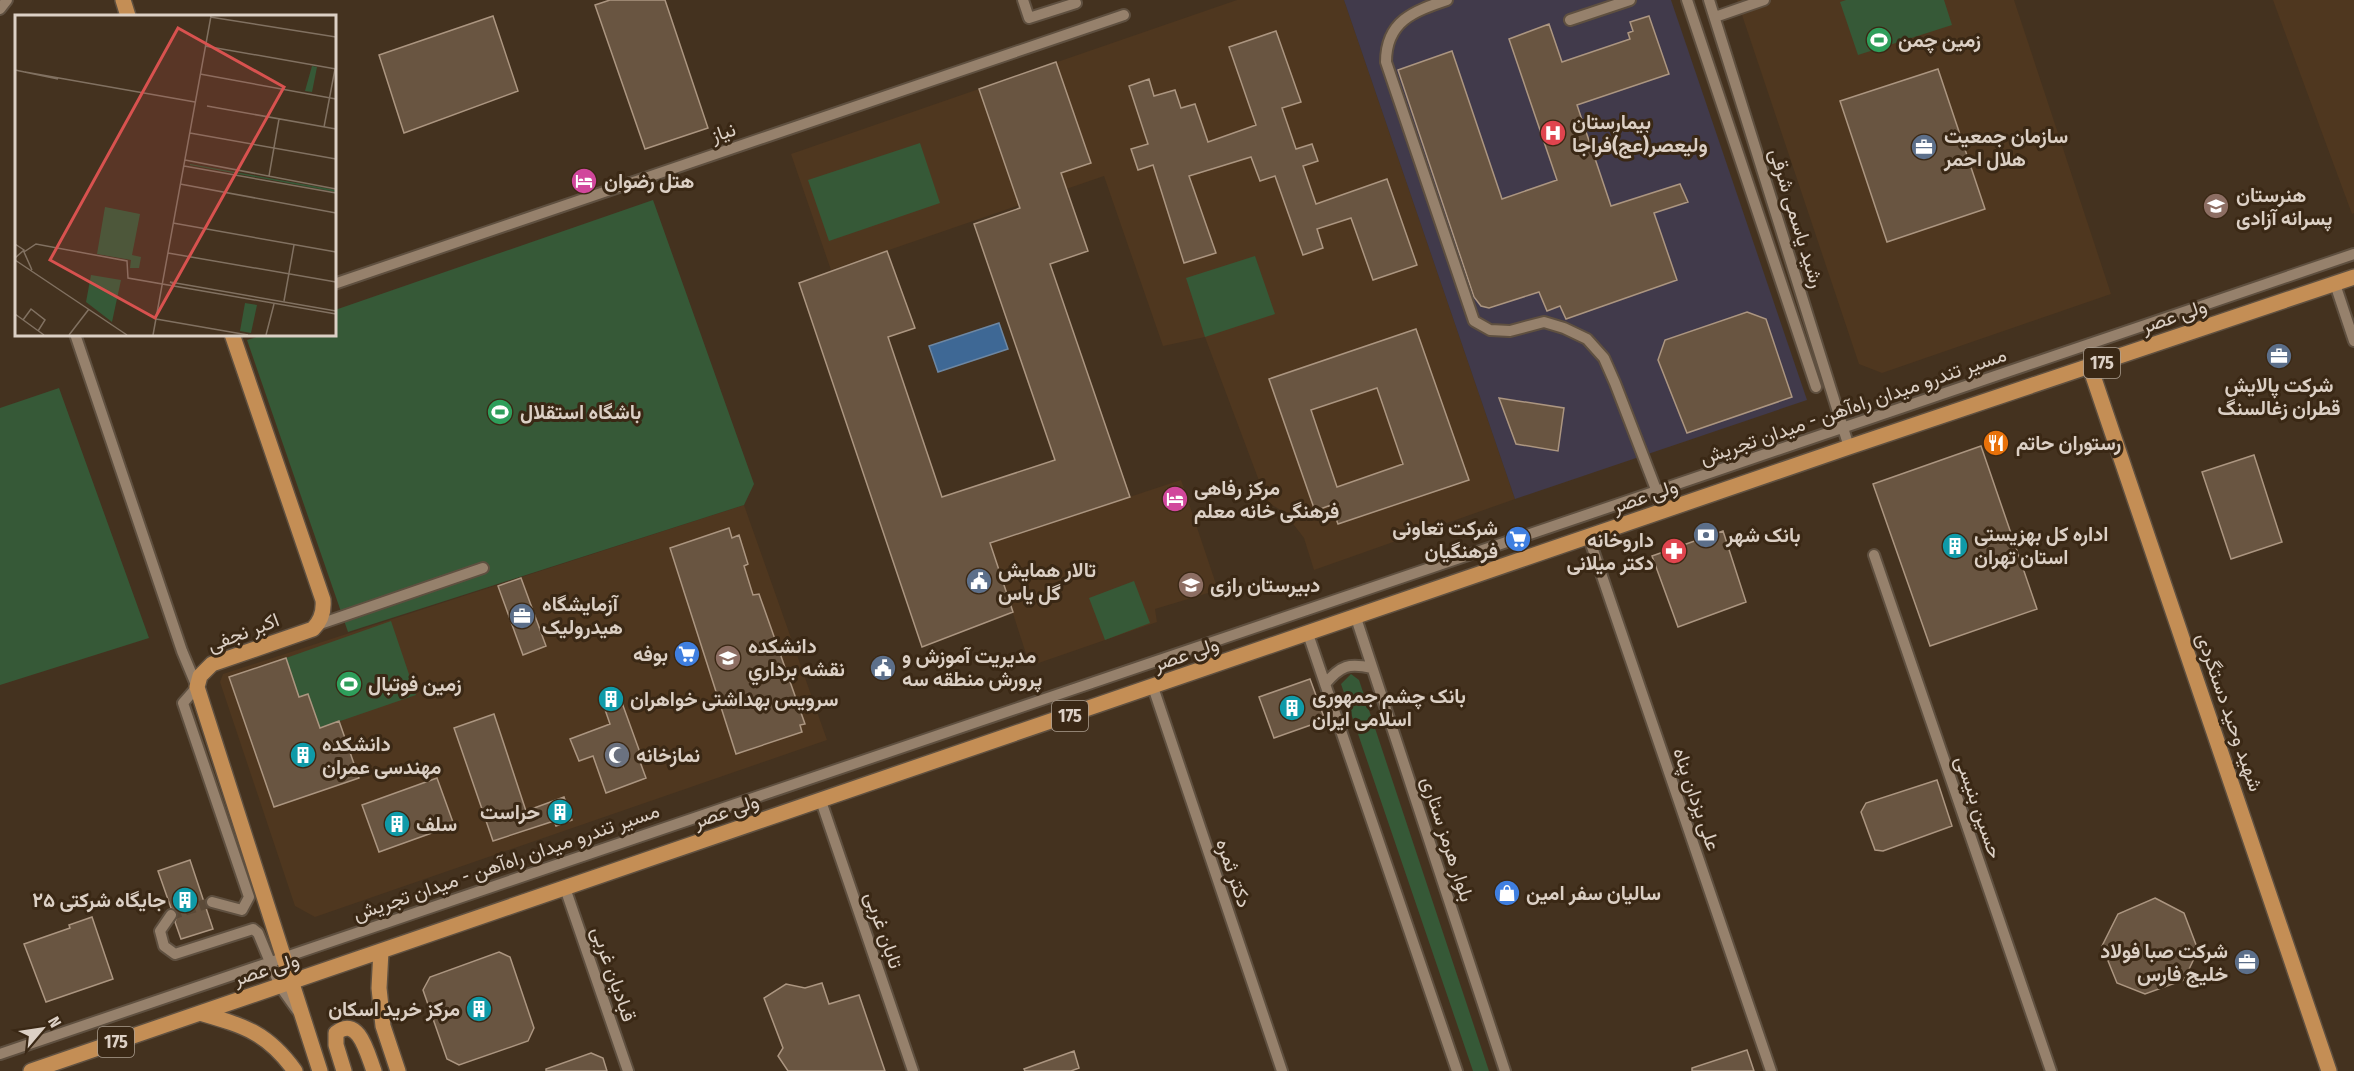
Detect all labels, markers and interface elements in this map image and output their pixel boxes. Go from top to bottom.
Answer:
inset map [15,15,336,336]
sports icon: زمین چمن [1864,25,1894,55]
place label: زمین چمن [1898,28,1981,54]
place label: بیمارستان ولیعصر(عج)فراجا [1572,110,1708,159]
street label: نیاز [706,117,739,149]
hospital icon: بیمارستان ولیعصر(عج)فراجا [1538,118,1568,148]
place label: سازمان جمعیت هلال احمر [1943,124,2068,172]
office icon: سازمان جمعیت هلال احمر [1909,132,1939,162]
street label: رشید یاسمی شرقی [1763,145,1830,291]
hotel icon: هتل رضوان [569,166,599,196]
place label: هتل رضوان [604,169,694,194]
place label: هنرستان پسرانه آزادی [2236,183,2332,232]
school or university icon: هنرستان پسرانه آزادی [2201,191,2231,221]
street label: ولی عصر [2137,294,2210,340]
office icon: شرکت پالایش قطران زغالسنگ [2264,341,2294,371]
street label: مسیر تندرو میدان راه‌آهن - میدان تجریش [1697,342,2010,471]
road number: 175 [2084,348,2120,378]
place label: شرکت پالایش قطران زغالسنگ [2217,373,2341,421]
sports icon: باشگاه استقلال [485,397,515,427]
place label: باشگاه استقلال [520,400,641,424]
restaurant icon: رستوران حاتم [1981,428,2011,458]
place label: رستوران حاتم [2016,431,2121,456]
street label: ولی عصر [1608,474,1681,520]
place label: مرکز رفاهی فرهنگی خانه معلم [1194,476,1339,524]
hotel icon: مرکز رفاهی فرهنگی خانه معلم [1160,484,1190,514]
place label: شرکت تعاونی فرهنگیان [1392,516,1498,564]
bank icon: بانک شهر [1691,520,1721,550]
place label: اداره کل بهزیستی استان تهران [1974,522,2108,570]
place label: بانک شهر [1725,523,1801,548]
supermarket icon: شرکت تعاونی فرهنگیان [1503,524,1533,554]
place label: داروخانه دکتر میلانی [1566,528,1654,576]
building icon: اداره کل بهزیستی استان تهران [1940,531,1970,561]
pharmacy icon: داروخانه دکتر میلانی [1659,536,1689,566]
place label: تالار همایش گل یاس [998,558,1096,605]
public building icon: تالار همایش گل یاس [964,566,994,596]
school or university icon: دبیرستان رازی [1176,570,1206,600]
place label: دبیرستان رازی [1210,573,1320,598]
place label: آزمایشگاه هیدرولیک [542,592,623,640]
office icon: آزمایشگاه هیدرولیک [507,601,537,631]
street label: اکبر نجفی [204,607,283,658]
street label: شهید وحید دستگردی [2191,629,2268,795]
street label: ولی عصر [1149,632,1222,678]
place label: دانشكده نقشه برداري [748,634,845,686]
supermarket icon: بوفه [672,639,702,669]
place label: بوفه [633,642,668,667]
school or university icon: دانشكده نقشه برداري [713,643,743,673]
place label: مدیریت آموزش و پرورش منطقه سه [902,644,1042,693]
public building icon: مدیریت آموزش و پرورش منطقه سه [868,653,898,683]
sports icon: زمین فوتبال [334,669,364,699]
place label: زمین فوتبال [368,672,462,697]
building icon: سرویس بهداشتی خواهران [596,684,626,714]
place label: بانک چشم جمهوری اسلامی ایران [1312,684,1466,732]
place label: سرویس بهداشتی خواهران [630,687,839,712]
building icon: بانک چشم جمهوری اسلامی ایران [1277,693,1307,723]
road number: 175 [1052,701,1088,731]
place label: دانشکده مهندسی عمران [322,732,442,780]
building icon: دانشکده مهندسی عمران [288,740,318,770]
mosque icon: نمازخانه [602,740,632,770]
place label: نمازخانه [636,743,700,768]
street label: علی یزدان پناه [1666,744,1726,854]
street label: حسین بنیسی [1950,752,2008,862]
street label: بلوار هرمز ستاری [1416,773,1480,905]
street label: ولی عصر [689,789,762,835]
building icon: حراست [545,797,575,827]
street label: مسیر تندرو میدان راه‌آهن - میدان تجریش [350,798,663,927]
place label: حراست [480,800,540,825]
building icon: سلف [382,809,412,839]
place label: سلف [416,812,457,836]
street label: دکتر ثمره [1210,836,1257,911]
shop icon: سالیان سفر امین [1492,878,1522,908]
place label: سالیان سفر امین [1526,881,1661,906]
building icon: جایگاه شرکتی ۲۵ [170,885,200,915]
place label: جایگاه شرکتی ۲۵ [32,888,166,913]
street label: تابان غربی [859,888,908,972]
street label: قبادیان غربی [586,923,641,1025]
place label: شرکت صبا فولاد خلیج فارس [2100,939,2228,988]
street label: ولی عصر [229,947,302,992]
office icon: شرکت صبا فولاد خلیج فارس [2232,947,2262,977]
building icon: مرکز خرید اسکان [464,994,494,1024]
place label: مرکز خرید اسکان [328,997,460,1022]
north arrow [12,999,72,1059]
text: N [44,1013,65,1031]
road number: 175 [98,1027,134,1057]

